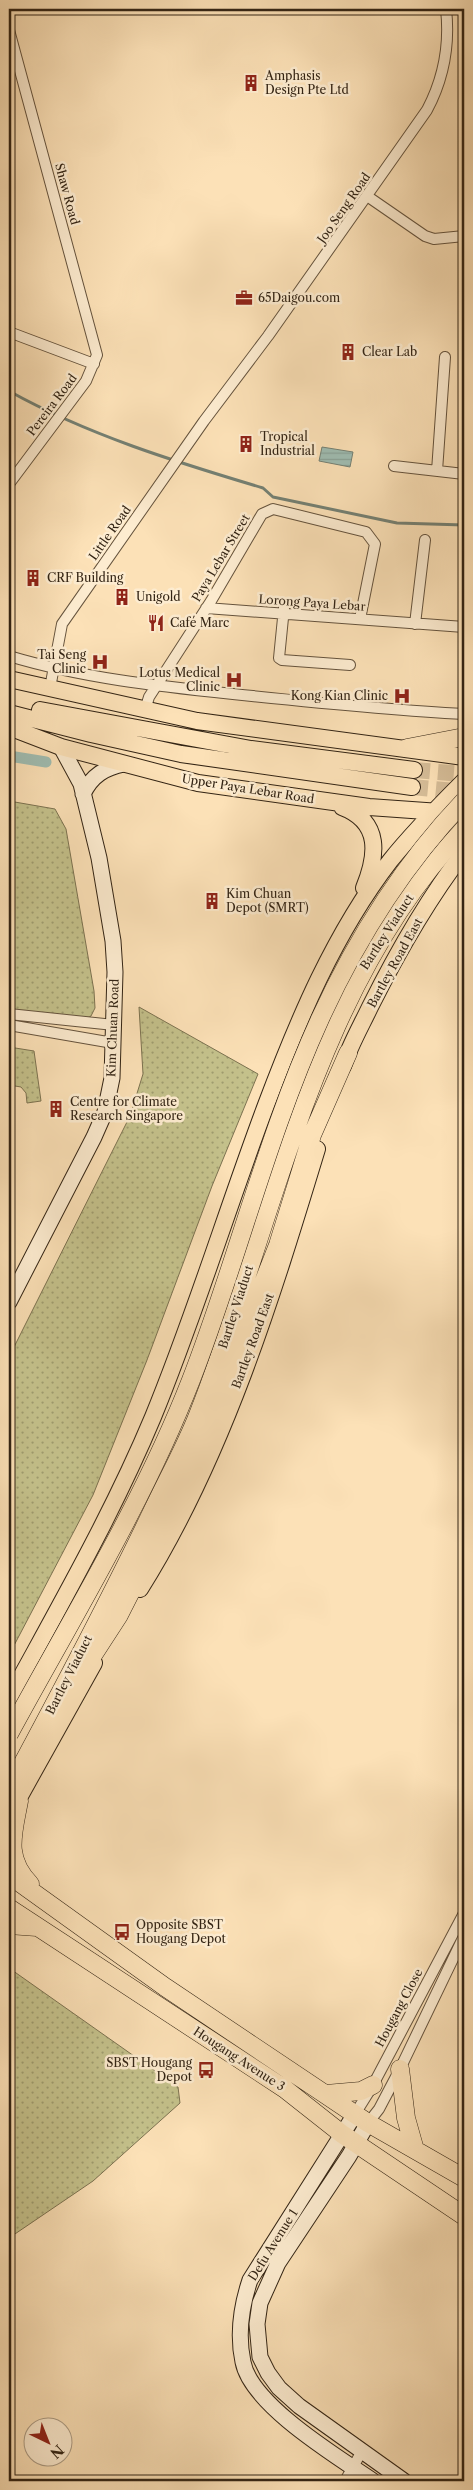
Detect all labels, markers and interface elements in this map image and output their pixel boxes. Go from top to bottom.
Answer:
place label: Amphasis Design Pte Ltd [264,68,350,97]
building icon: Amphasis Design Pte Ltd [241,73,261,93]
street label: Shaw Road [52,161,83,227]
street label: Joo Seng Road [313,169,374,248]
office icon: 65Daigou.com [234,288,254,308]
place label: 65Daigou.com [258,290,340,305]
building icon: Clear Lab [338,342,358,362]
place label: Clear Lab [362,344,417,359]
street label: Pereira Road [23,370,80,439]
place label: Tropical Industrial [260,429,315,458]
building icon: Tropical Industrial [236,434,256,454]
street label: Little Road [85,502,134,563]
street label: Paya Lebar Street [188,511,253,604]
building icon: CRF Building [23,568,43,588]
place label: CRF Building [47,570,124,585]
building icon: Unigold [112,587,132,607]
place label: Unigold [136,589,181,604]
street label: Lorong Paya Lebar [258,591,366,614]
restaurant icon: Café Marc [146,613,166,633]
place label: Café Marc [170,615,229,630]
place label: Tai Seng Clinic [37,647,87,676]
hospital icon: Tai Seng Clinic [90,652,110,672]
place label: Lotus Medical Clinic [139,665,220,694]
hospital icon: Lotus Medical Clinic [224,670,244,690]
hospital icon: Kong Kian Clinic [392,686,412,706]
place label: Kong Kian Clinic [291,688,388,703]
street label: Upper Paya Lebar Road [181,771,316,806]
place label: Kim Chuan Depot (SMRT) [226,886,309,915]
building icon: Kim Chuan Depot (SMRT) [202,891,222,911]
street label: Bartley Viaduct [357,891,417,972]
street label: Bartley Road East [364,915,426,1010]
street label: Kim Chuan Road [103,978,122,1077]
place label: Centre for Climate Research Singapore [70,1094,183,1123]
building icon: Centre for Climate Research Singapore [46,1099,66,1119]
street label: Bartley Viaduct [215,1262,256,1351]
street label: Bartley Road East [228,1290,277,1391]
street label: Bartley Viaduct [42,1632,95,1717]
place label: Opposite SBST Hougang Depot [136,1917,227,1946]
bus stop icon: Opposite SBST Hougang Depot [112,1922,132,1942]
street label: Hougang Close [372,1966,426,2049]
street label: Hougang Avenue 3 [191,2023,288,2094]
place label: SBST Hougang Depot [106,2055,193,2084]
bus stop icon: SBST Hougang Depot [196,2060,216,2080]
street label: Defu Avenue 1 [245,2206,301,2283]
north arrow [22,2418,72,2468]
text: N [46,2441,67,2462]

